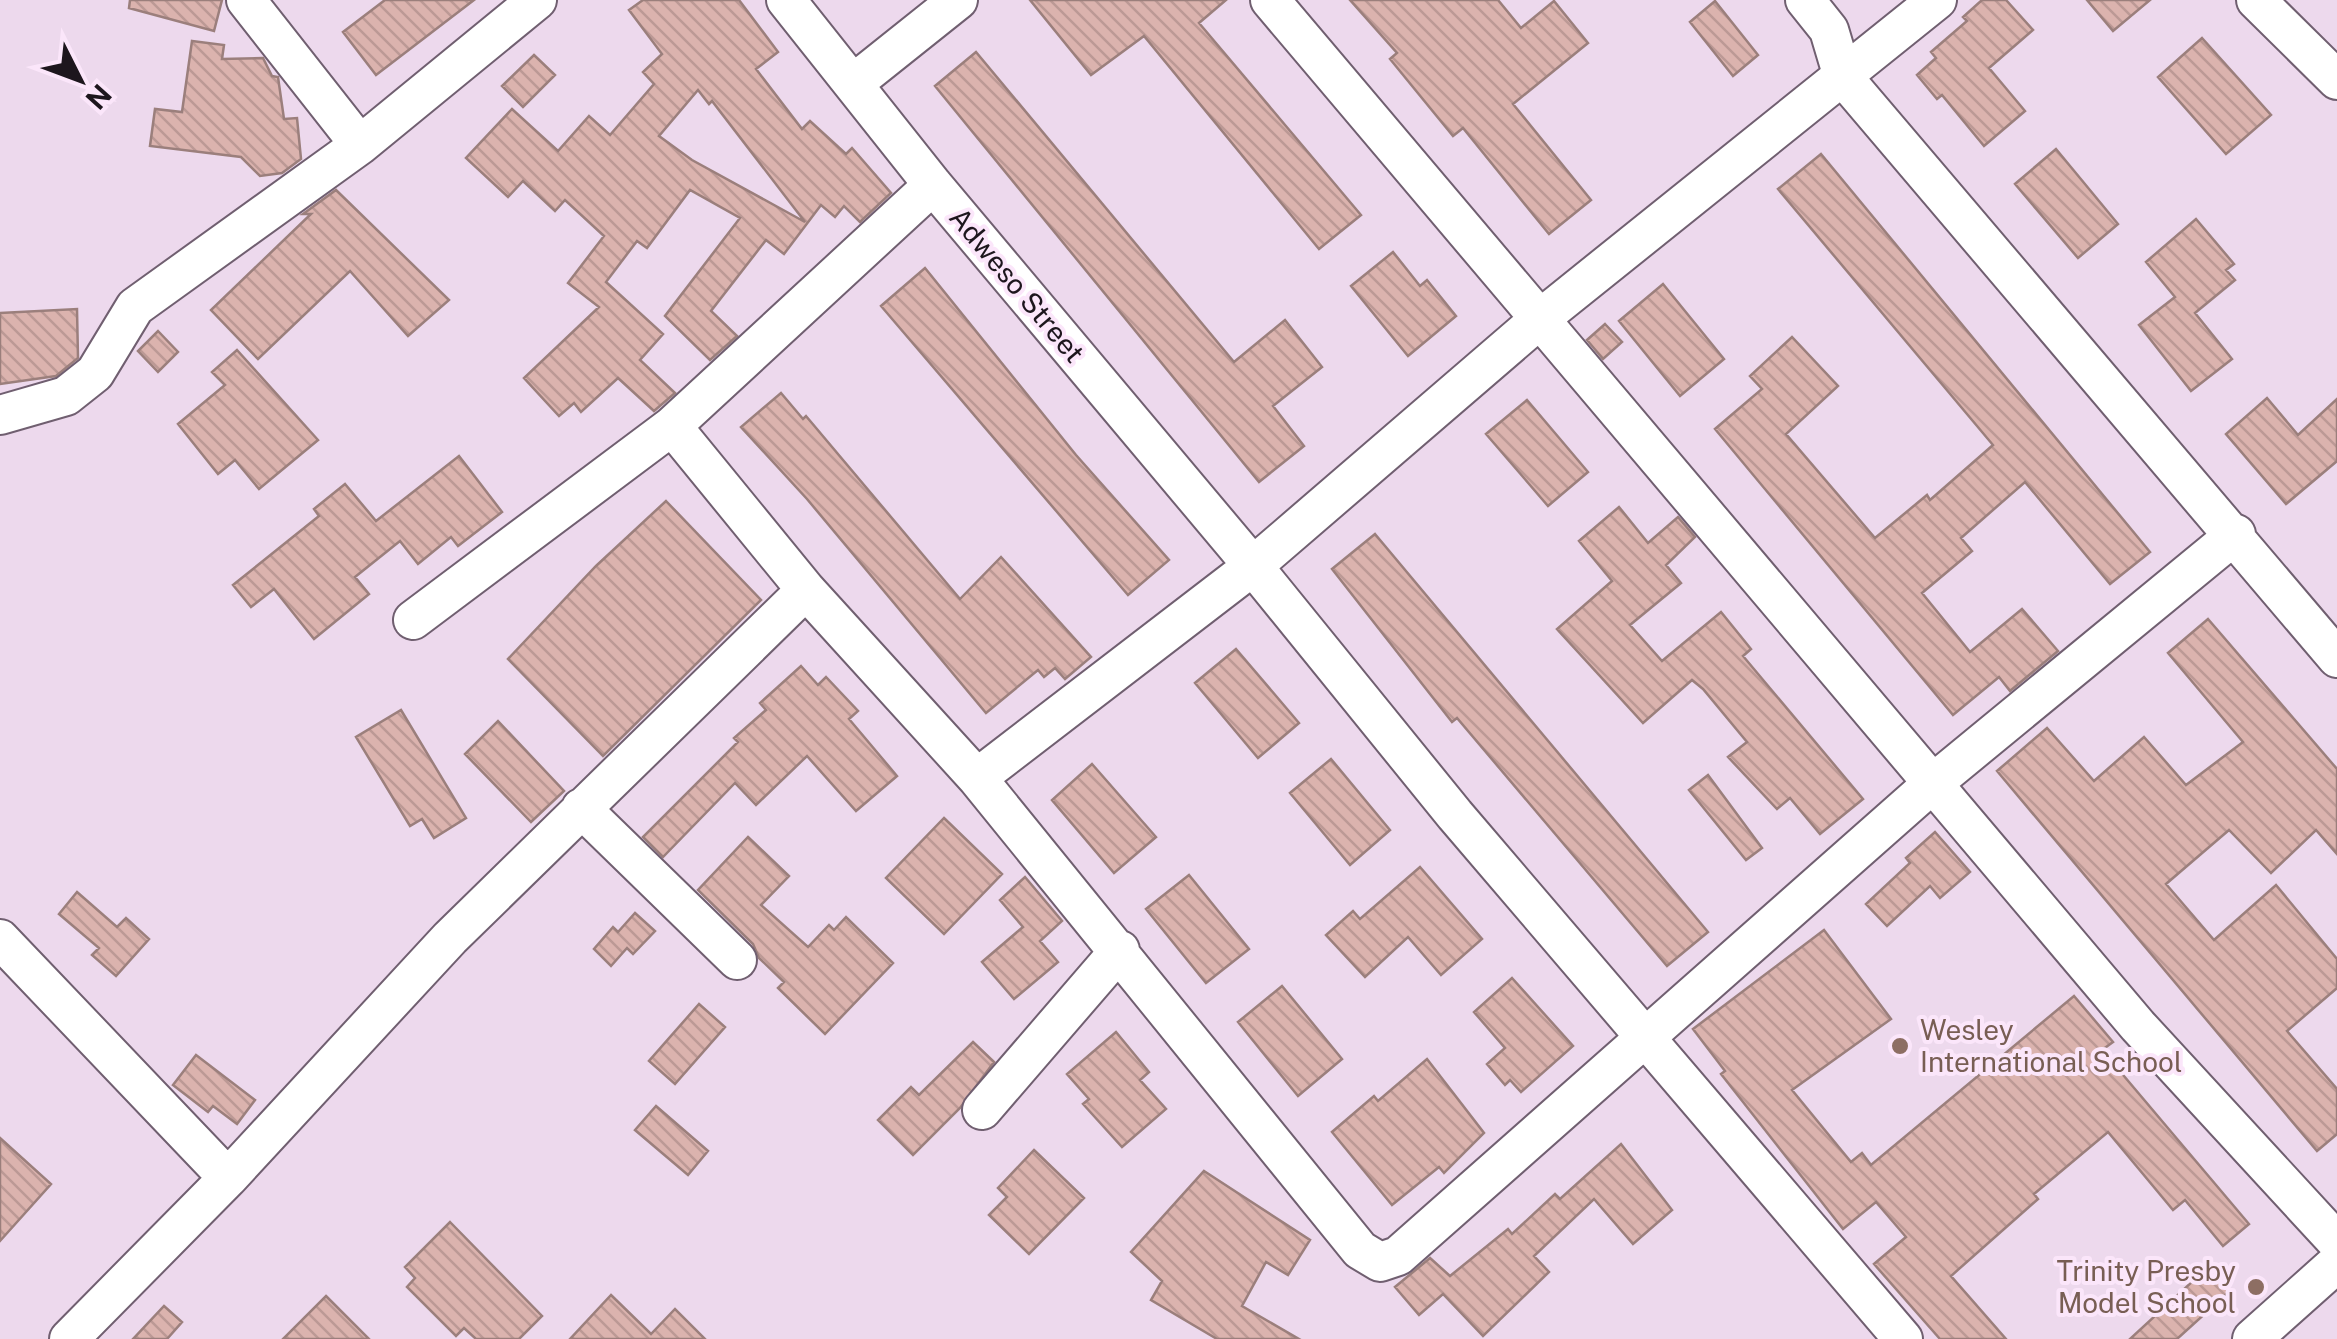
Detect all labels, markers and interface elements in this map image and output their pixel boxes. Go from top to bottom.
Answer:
north arrow [30,30,130,130]
text: N [79,78,119,116]
street label: Adweso Street [943,201,1092,369]
place label: Wesley International School [1920,1013,2182,1078]
marker: Wesley International School [1889,1035,1911,1057]
place label: Trinity Presby Model School [2057,1254,2236,1319]
marker: Trinity Presby Model School [2245,1276,2267,1298]

